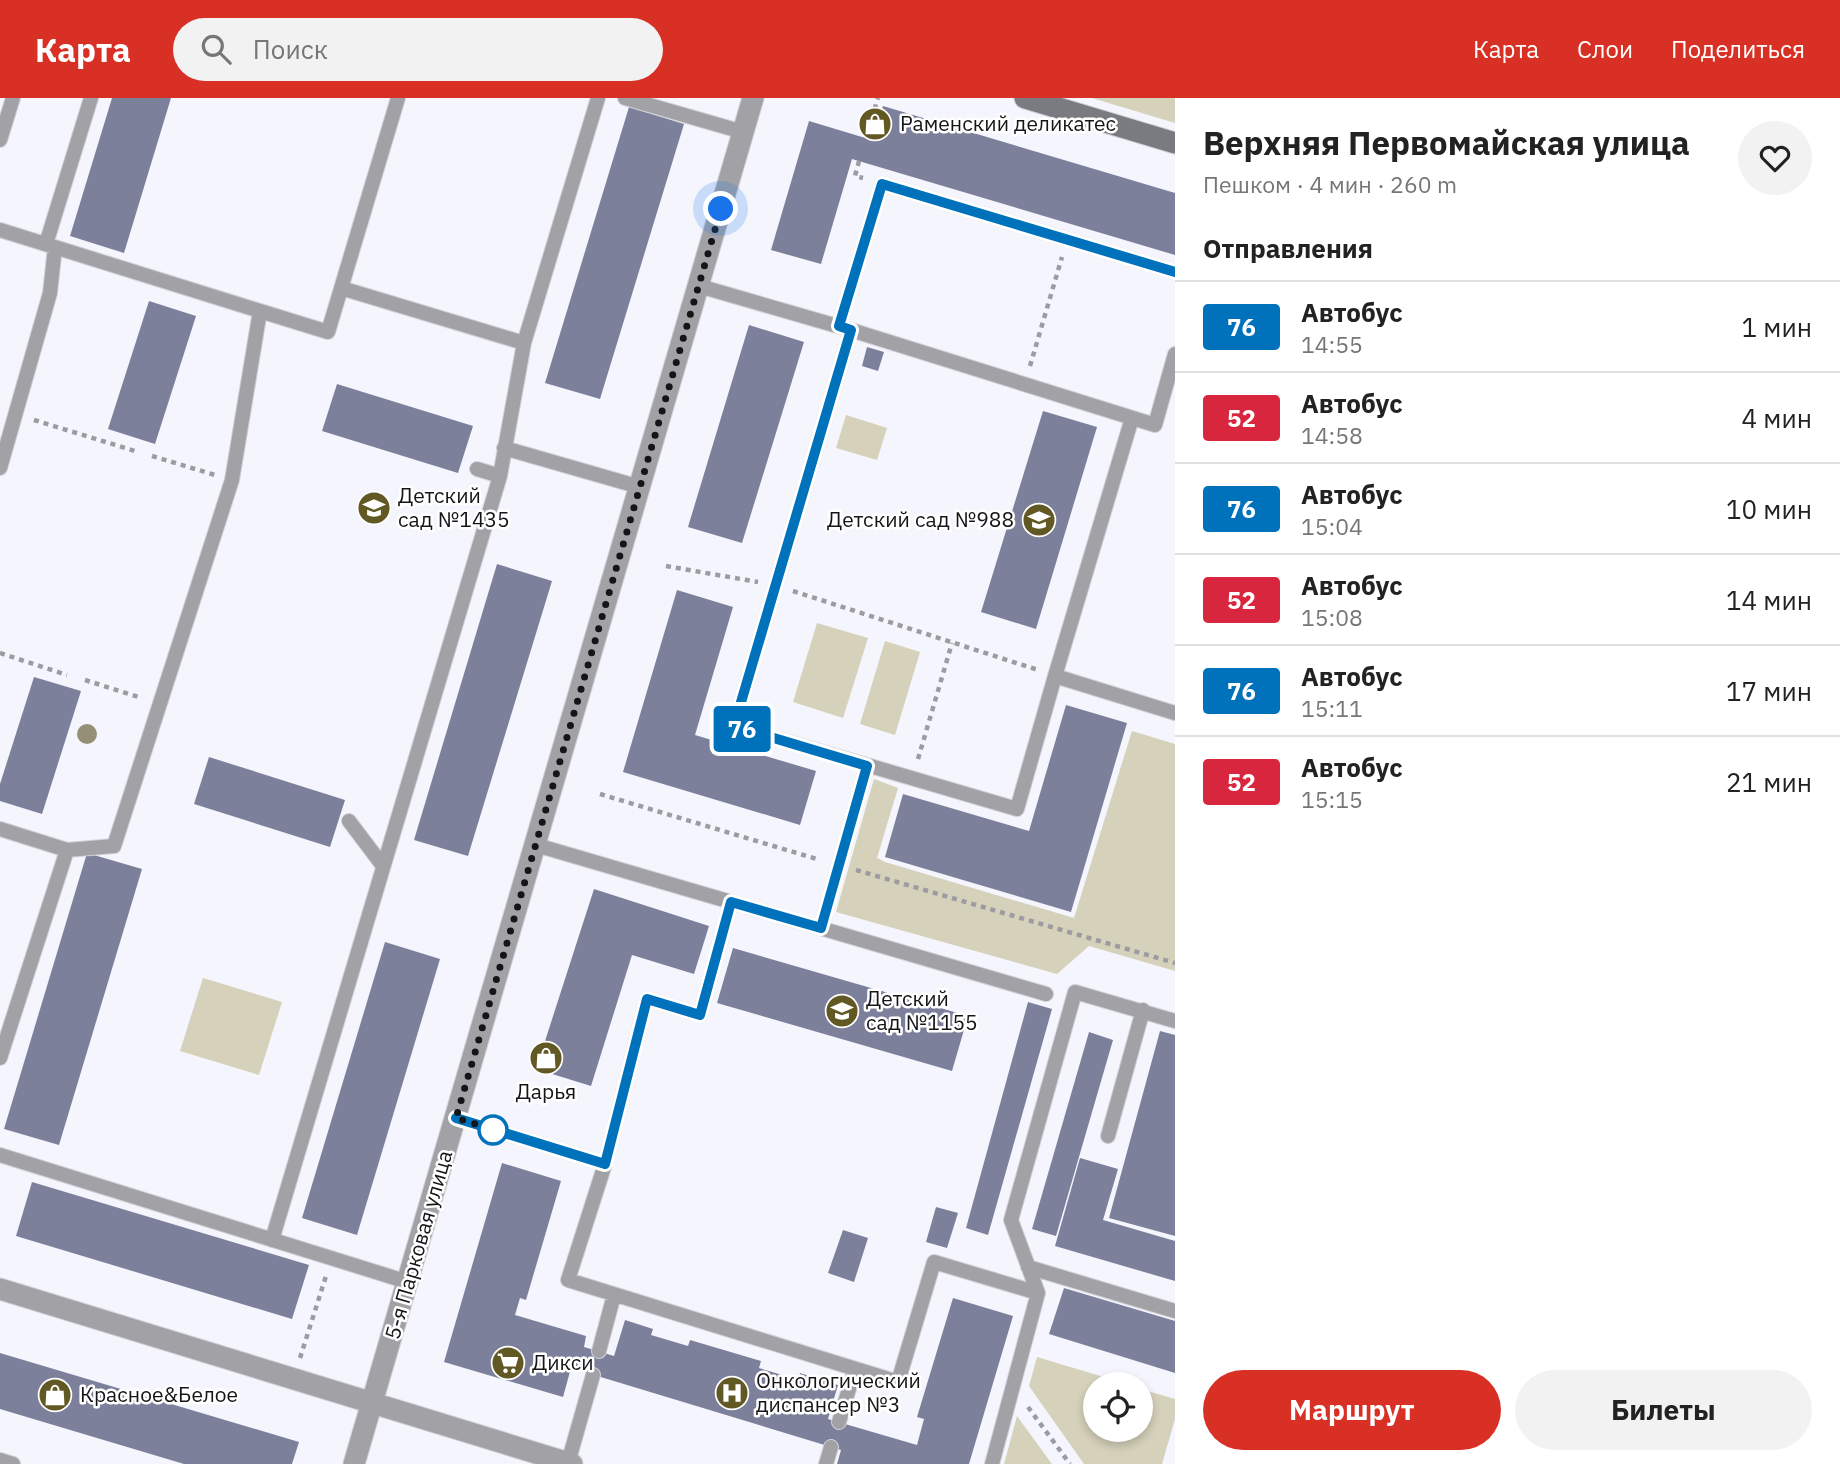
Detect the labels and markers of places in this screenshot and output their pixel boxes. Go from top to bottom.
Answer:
shop icon: Раменский деликатес [856,105,894,143]
place label: Раменский деликатес [900,109,1116,137]
place label: Детский сад №1435 [398,481,510,533]
school or university icon: Детский сад №1435 [355,489,393,527]
school or university icon: Детский сад №988 [1020,501,1058,539]
place label: Детский сад №988 [827,505,1014,533]
place label: Детский сад №1155 [866,984,978,1036]
school or university icon: Детский сад №1155 [823,992,861,1030]
shop icon: Дарья [527,1039,565,1077]
place label: Дарья [516,1077,576,1105]
unlabelled marker [478,1115,508,1145]
supermarket icon: Дикси [489,1344,527,1382]
place label: Дикси [532,1348,594,1376]
place label: Онкологический диспансер №3 [756,1366,921,1418]
hospital icon: Онкологический диспансер №3 [713,1374,751,1412]
shop icon: Красное&Белое [36,1376,74,1414]
place label: Красное&Белое [80,1380,238,1408]

